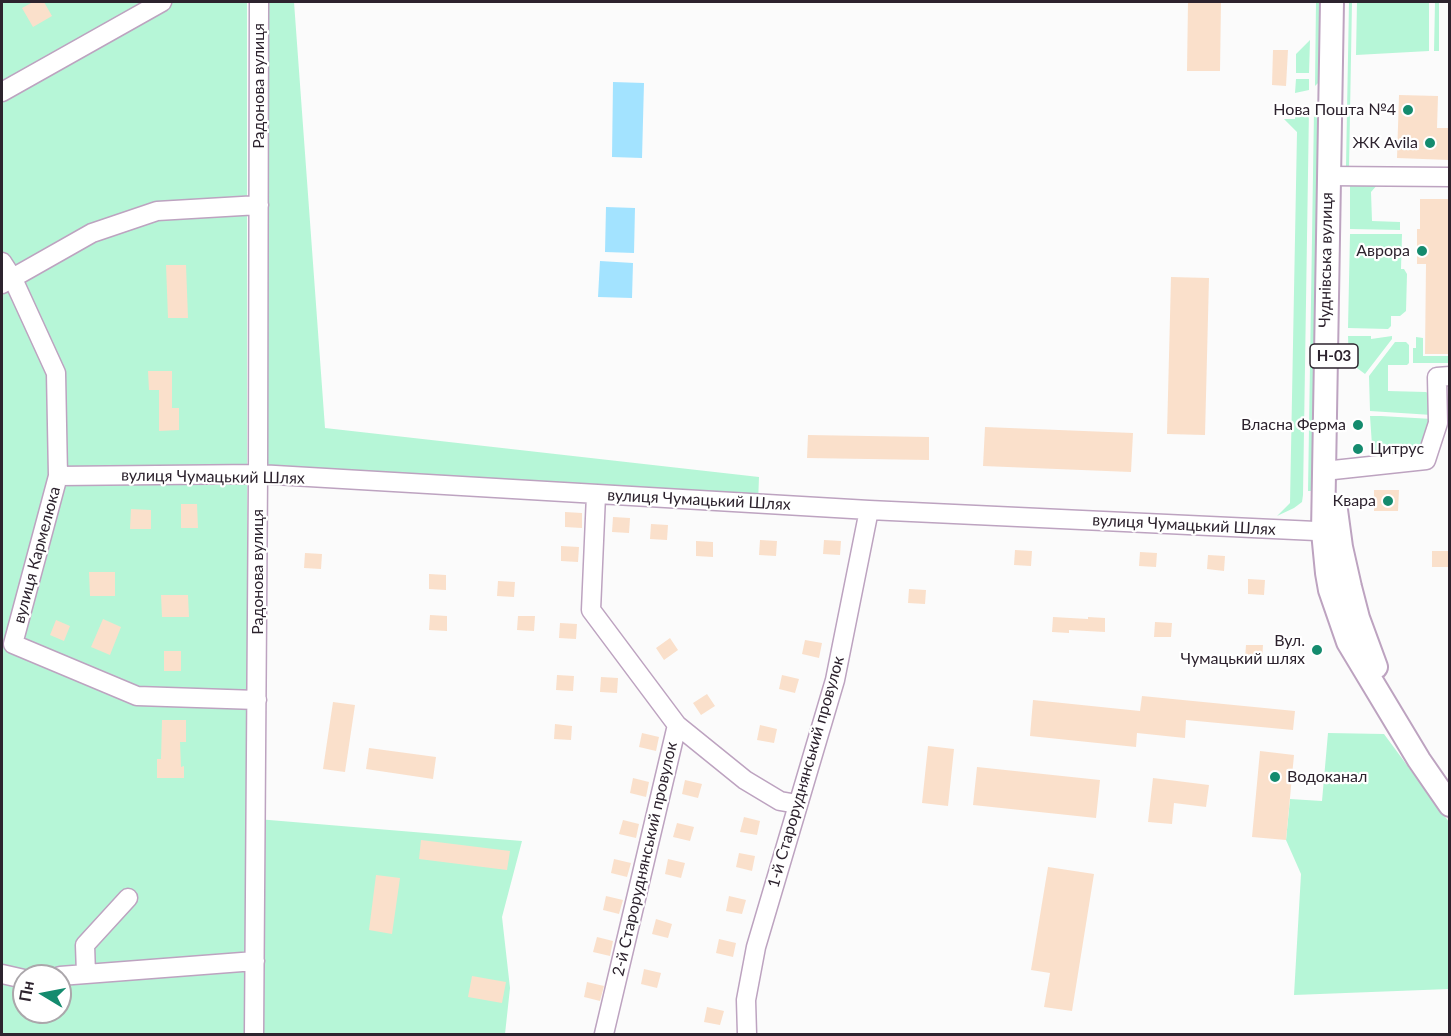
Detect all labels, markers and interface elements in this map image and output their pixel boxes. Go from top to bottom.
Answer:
street label: Радонова вулиця [249,23,269,149]
place label: Нова Пошта №4 [1273,100,1396,120]
marker: Нова Пошта №4 [1401,103,1415,117]
place label: ЖК Avila [1353,133,1418,153]
marker: ЖК Avila [1423,136,1437,150]
street label: Чуднівська вулиця [1315,192,1337,328]
place label: Аврора [1356,241,1410,261]
marker: Аврора [1415,244,1429,258]
road number: Н-03 [1310,344,1358,368]
place label: Власна Ферма [1241,415,1346,435]
marker: Власна Ферма [1351,418,1365,432]
place label: Цитрус [1370,439,1424,459]
marker: Цитрус [1351,442,1365,456]
street label: вулиця Чумацький Шлях [121,466,305,488]
street label: вулиця Кармелюка [10,484,64,626]
street label: вулиця Чумацький Шлях [607,486,791,514]
place label: Квара [1333,491,1376,511]
marker: Квара [1381,494,1395,508]
street label: Радонова вулиця [248,509,268,635]
street label: вулиця Чумацький Шлях [1092,511,1276,539]
place label: Вул. Чумацький шлях [1181,631,1305,669]
marker: Вул. Чумацький шлях [1310,643,1324,657]
street label: 1-й Староруднянський провулок [764,654,848,890]
street label: 2-й Староруднянський провулок [609,740,681,978]
place label: Водоканал [1287,767,1367,787]
marker: Водоканал [1268,770,1282,784]
north arrow [12,964,72,1024]
text: Пн [15,979,37,1003]

